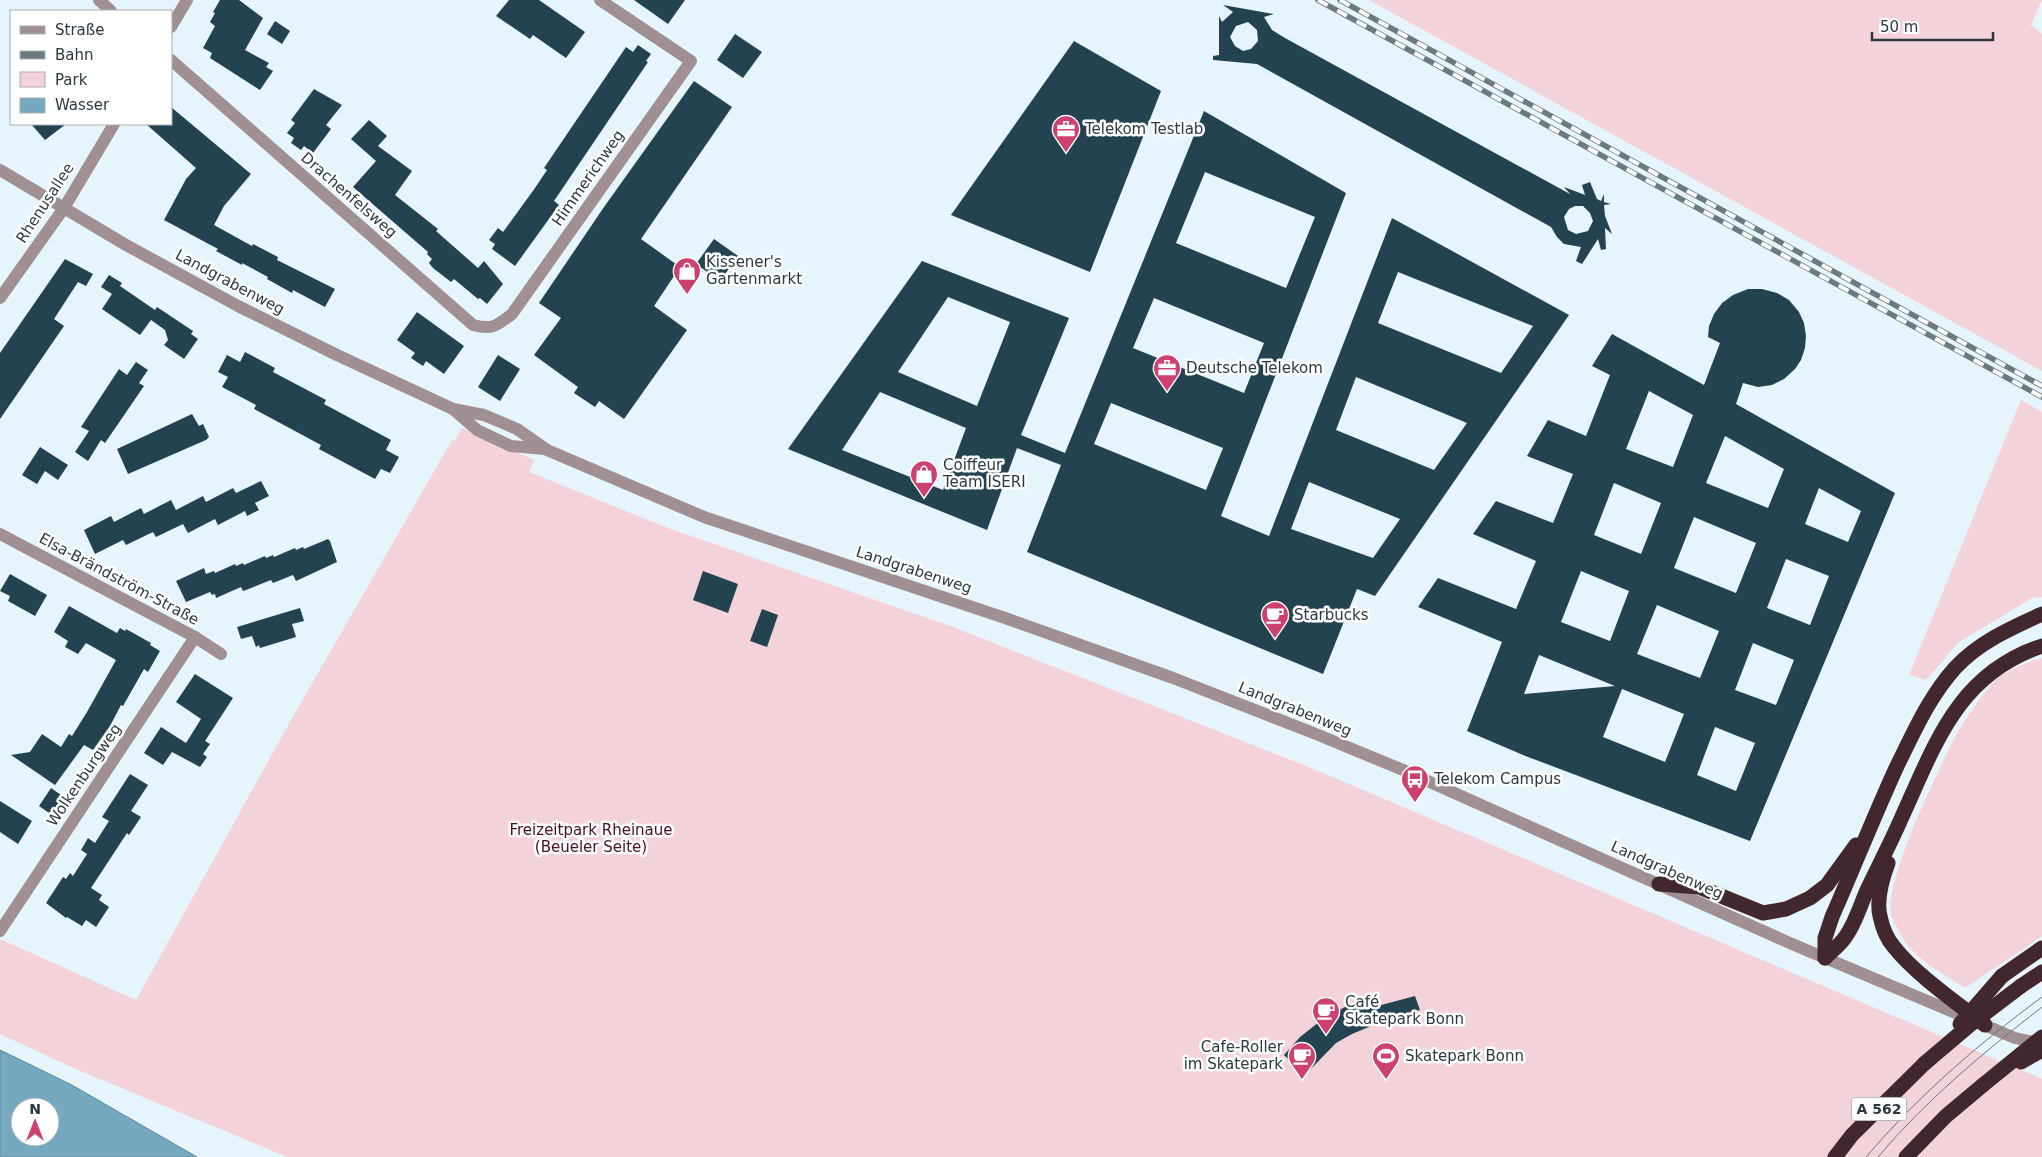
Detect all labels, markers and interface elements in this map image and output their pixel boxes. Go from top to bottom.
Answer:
legend [10,10,172,125]
scale bar [1872,10,1993,42]
text: 50 m [1880,18,1918,36]
text: Straße [55,21,104,39]
text: Bahn [55,46,94,64]
text: Park [55,71,88,89]
text: Wasser [55,96,110,114]
office icon: Telekom Testlab [1051,114,1081,153]
place label: Telekom Testlab [1084,120,1203,138]
street label: Himmerichweg [548,127,628,229]
street label: Drachenfelsweg [297,149,401,241]
street label: Rhenusallee [12,160,78,246]
street label: Landgrabenweg [172,246,288,318]
place label: Kissener's Gartenmarkt [706,253,802,288]
shop icon: Kissener's Gartenmarkt [672,256,702,295]
office icon: Deutsche Telekom [1152,353,1182,392]
place label: Deutsche Telekom [1186,359,1323,377]
place label: Coiffeur Team ISERI [942,456,1026,491]
shop icon: Coiffeur Team ISERI [909,459,939,498]
street label: Elsa-Brändström-Straße [36,529,202,629]
street label: Landgrabenweg [854,543,974,597]
cafe icon: Starbucks [1260,600,1290,639]
place label: Starbucks [1294,606,1369,624]
street label: Landgrabenweg [1236,678,1354,740]
street label: Wolkenburgweg [43,720,125,830]
bus stop icon: Telekom Campus [1400,764,1430,803]
place label: Telekom Campus [1433,770,1561,788]
park label: Freizeitpark Rheinaue (Beueler Seite) [509,821,673,856]
street label: Landgrabenweg [1608,837,1726,903]
place label: Café Skatepark Bonn [1345,993,1464,1028]
cafe icon: Café Skatepark Bonn [1311,996,1341,1035]
place label: Cafe-Roller im Skatepark [1184,1038,1284,1073]
cafe icon: Cafe-Roller im Skatepark [1287,1041,1317,1080]
sports icon: Skatepark Bonn [1371,1041,1401,1080]
place label: Skatepark Bonn [1405,1047,1524,1065]
north arrow [10,1097,60,1147]
road number: A 562 [1852,1098,1906,1120]
text: N [29,1101,41,1117]

